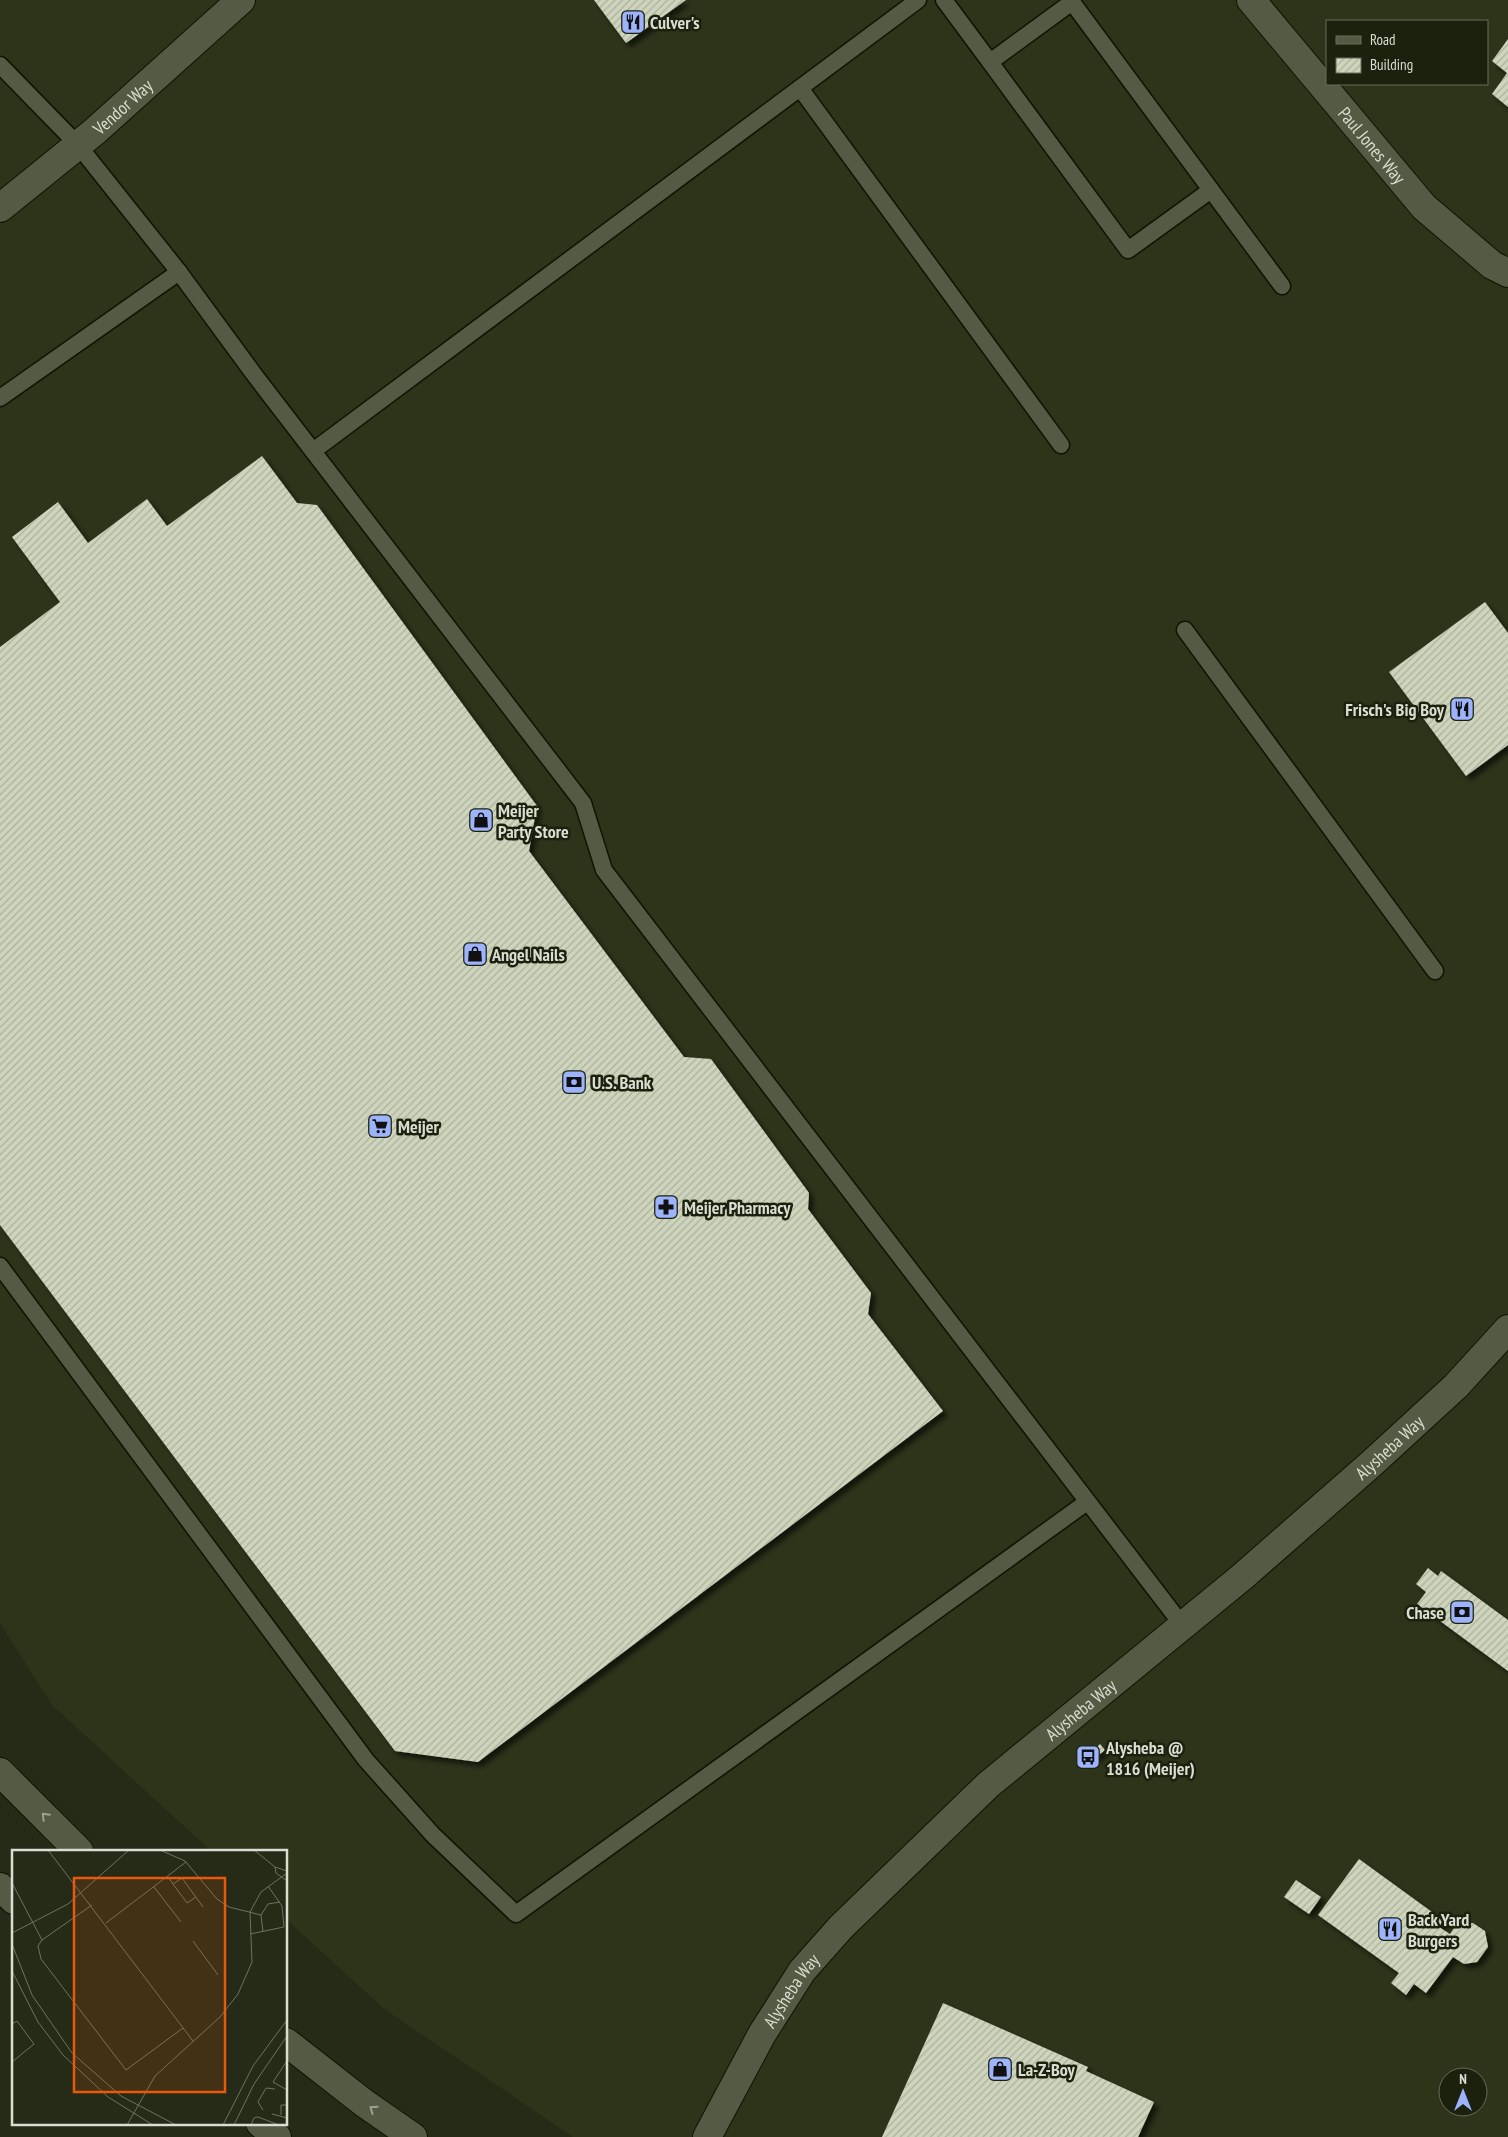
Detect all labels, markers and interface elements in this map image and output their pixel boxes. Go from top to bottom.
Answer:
restaurant icon: Culver's [620,9,646,35]
place label: Culver's [650,11,700,34]
legend [1326,20,1488,85]
text: Road [1370,30,1396,49]
text: Building [1370,55,1413,74]
street label: Vendor Way [87,74,157,140]
street label: Paul Jones Way [1333,102,1411,188]
restaurant icon: Frisch's Big Boy [1449,696,1475,722]
place label: Frisch's Big Boy [1345,698,1445,721]
place label: Meijer Party Store [498,799,569,843]
shop icon: Meijer Party Store [468,807,494,833]
shop icon: Angel Nails [462,941,488,967]
place label: Angel Nails [491,943,565,966]
bank icon: U.S. Bank [561,1069,587,1095]
place label: U.S. Bank [592,1071,652,1094]
supermarket icon: Meijer [367,1113,393,1139]
place label: Meijer [398,1115,439,1138]
pharmacy icon: Meijer Pharmacy [653,1194,679,1220]
place label: Meijer Pharmacy [684,1196,791,1219]
street label: Alysheba Way [1350,1410,1428,1484]
bank icon: Chase [1449,1599,1475,1625]
place label: Chase [1406,1601,1444,1624]
street label: Alysheba Way [1040,1673,1121,1745]
place label: Alysheba @ 1816 (Meijer) [1105,1736,1195,1780]
bus stop icon: Alysheba @ 1816 (Meijer) [1075,1744,1101,1770]
one-way arrow [41,1813,50,1822]
inset map [12,1850,288,2124]
place label: Back Yard Burgers [1408,1908,1469,1952]
restaurant icon: Back Yard Burgers [1377,1916,1403,1942]
street label: Alysheba Way [758,1948,824,2032]
shop icon: La-Z-Boy [987,2056,1013,2082]
place label: La-Z-Boy [1018,2058,1076,2081]
north arrow [1438,2067,1488,2117]
text: N [1459,2070,1467,2088]
one-way arrow [369,2106,379,2115]

